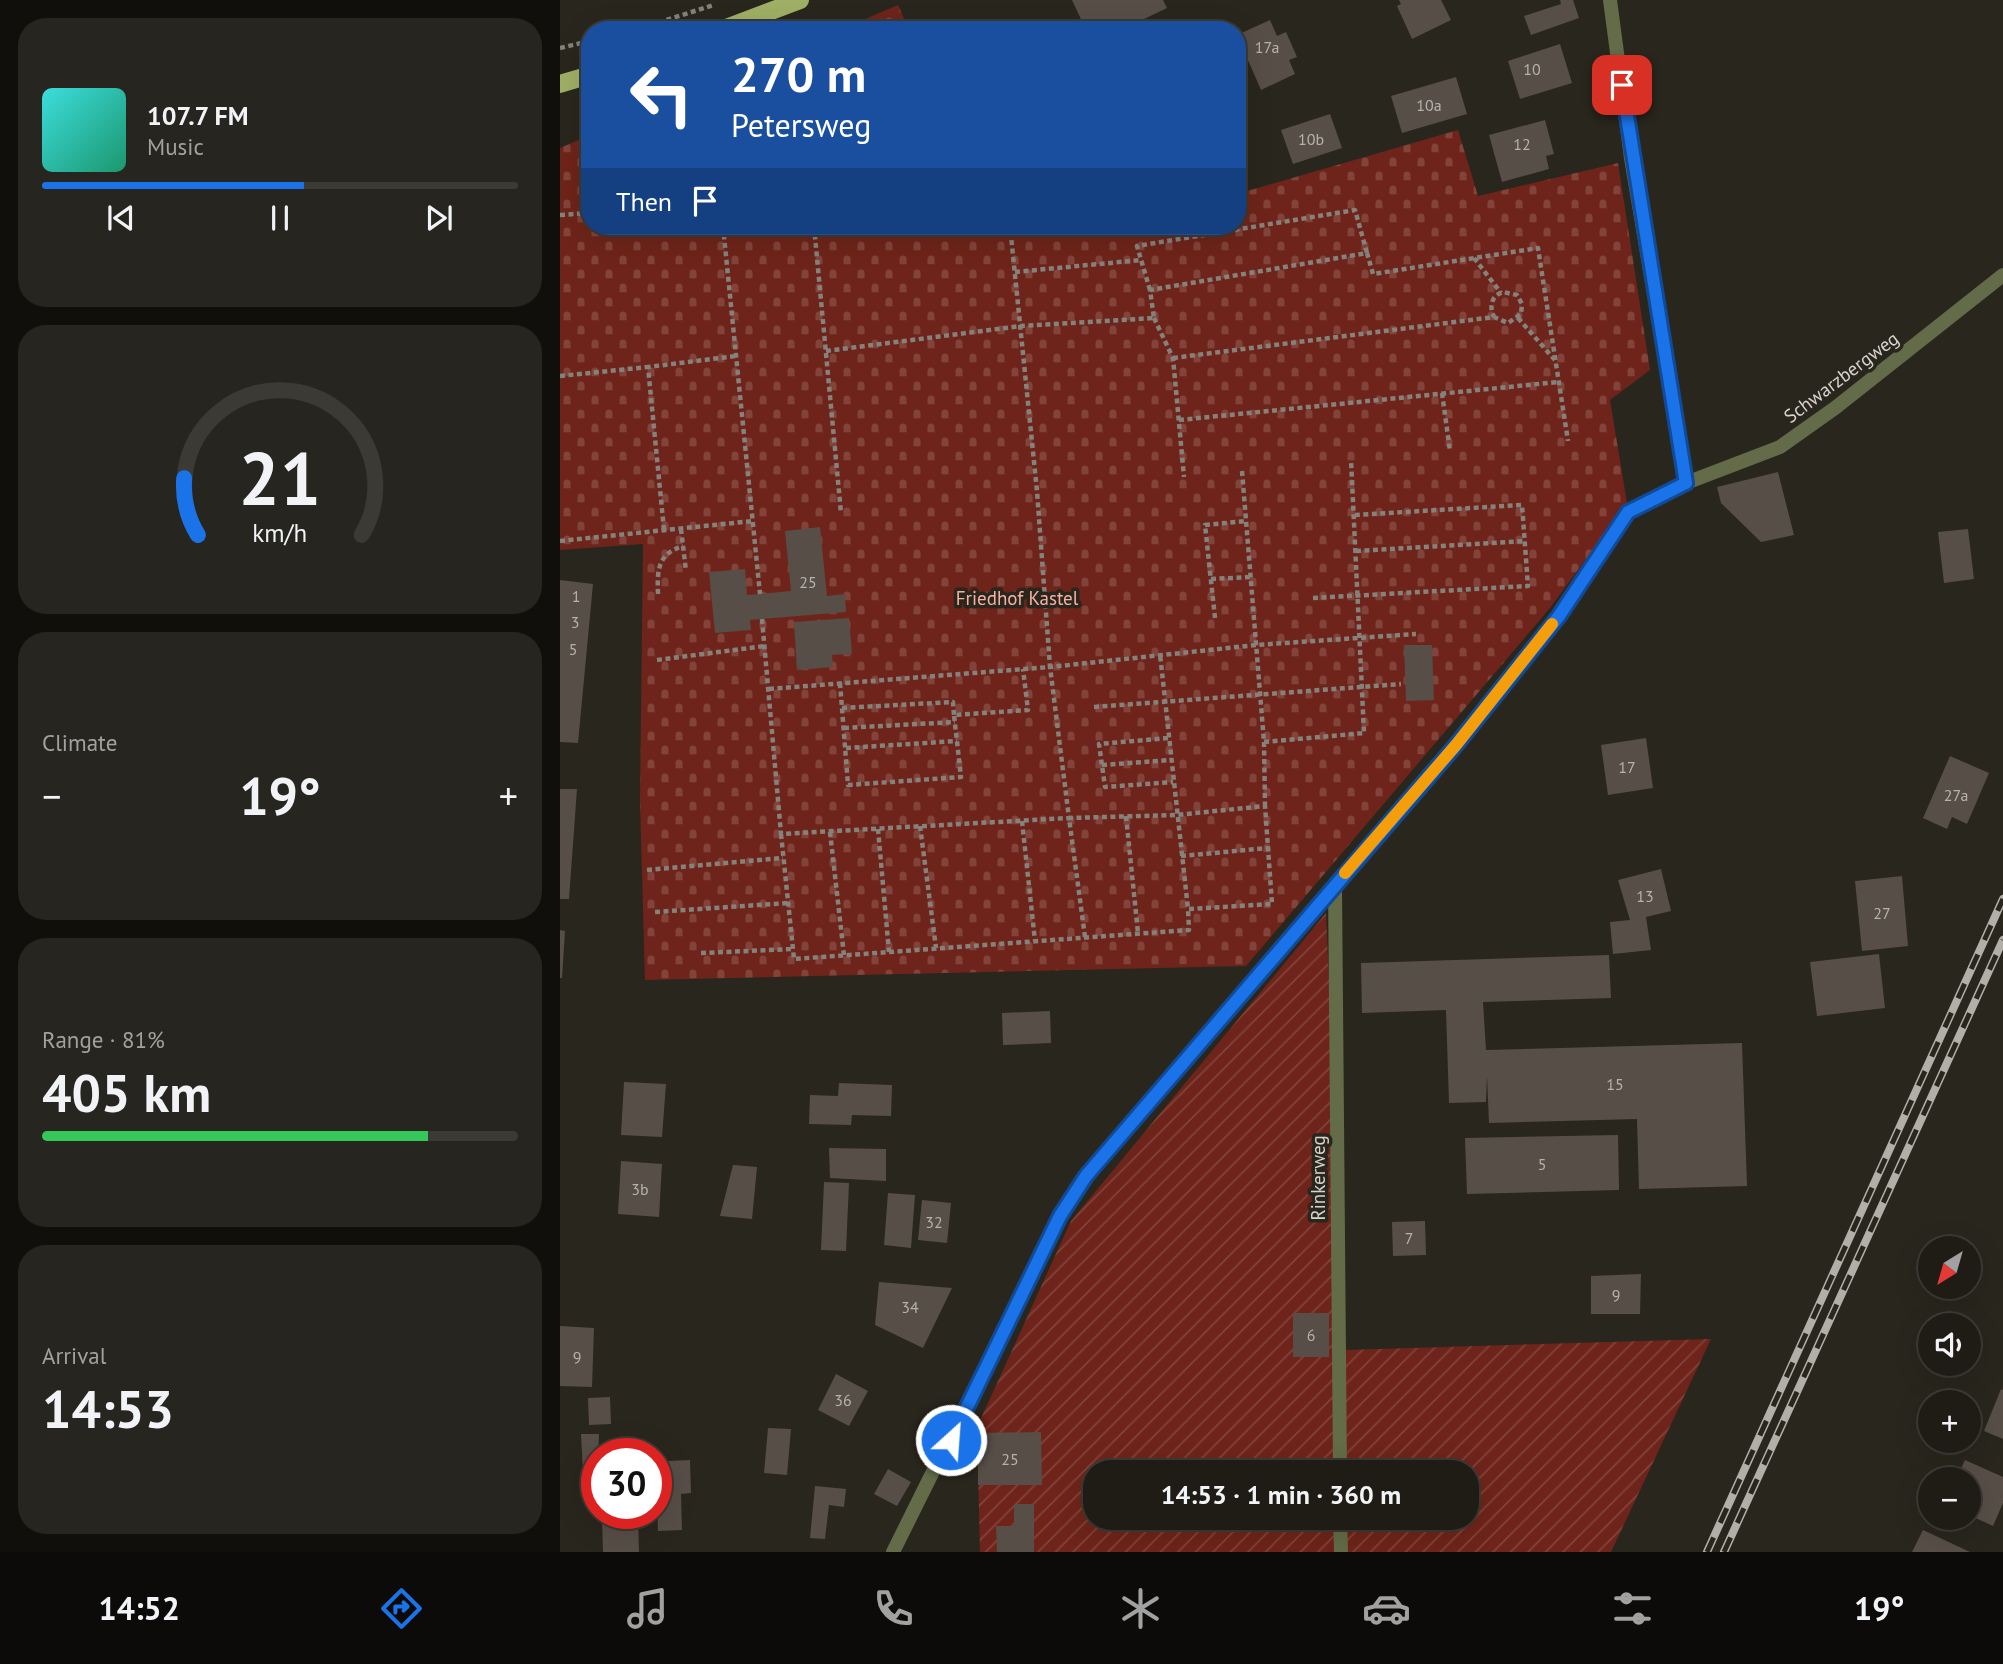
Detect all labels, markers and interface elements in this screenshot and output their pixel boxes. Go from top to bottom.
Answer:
house number: 17a [1255,37,1279,57]
text: 270 m [731,42,866,106]
icon: left [616,49,707,140]
pin [1592,55,1652,115]
house number: 10 [1523,59,1541,79]
icon: arrive [1603,66,1641,104]
house number: 10a [1416,95,1442,115]
text: 107.7 FM [147,99,248,132]
text: Petersweg [731,104,871,146]
house number: 10b [1298,129,1324,149]
text: Music [147,132,204,161]
house number: 12 [1513,134,1531,154]
icon: arrive [686,182,724,220]
text: Then [616,185,672,218]
icon: previous [102,199,140,237]
icon: pause [261,199,299,237]
icon: next [420,199,458,237]
street label: Schwarzbergweg [1779,326,1903,428]
text: 21 [239,432,321,526]
text: km/h [253,517,307,549]
house number: 25 [799,572,817,592]
house number: 1 [572,586,580,606]
park label: Friedhof Kastel [956,586,1079,610]
house number: 3 [571,612,579,632]
house number: 5 [569,639,577,659]
text: Climate [42,728,117,757]
house number: 17 [1618,757,1636,777]
text: 19° [239,762,321,829]
text: − [42,771,61,820]
text: + [499,771,518,820]
house number: 27a [1944,785,1968,805]
house number: 13 [1636,886,1654,906]
house number: 27 [1873,903,1891,923]
text: Range · 81% [42,1025,165,1054]
text: 405 km [42,1059,211,1126]
house number: 15 [1606,1074,1624,1094]
street label: Rinkerweg [1306,1135,1330,1221]
house number: 5 [1538,1154,1546,1174]
house number: 3b [631,1179,649,1199]
house number: 32 [925,1212,943,1232]
house number: 7 [1405,1228,1413,1248]
north arrow [1918,1236,1981,1298]
map controls [1918,1236,1981,1530]
house number: 9 [1612,1285,1620,1305]
house number: 34 [901,1297,919,1317]
button: sound [1918,1313,1981,1376]
house number: 6 [1307,1325,1315,1345]
text: Arrival [42,1341,106,1370]
house number: 9 [573,1347,581,1367]
text: 14:53 [42,1375,174,1442]
house number: 36 [834,1390,852,1410]
button: + [1918,1390,1981,1453]
position arrow [914,1403,988,1477]
speed limit sign: 30 [581,1438,672,1529]
house number: 25 [1001,1449,1019,1469]
button: − [1918,1467,1981,1530]
text: 14:53 · 1 min · 360 m [1161,1478,1401,1511]
icon: directions [377,1584,426,1633]
icon: music [623,1584,672,1633]
icon: phone [869,1584,918,1633]
icon: climate [1116,1584,1165,1633]
icon: car [1362,1584,1411,1633]
icon: filters [1608,1584,1657,1633]
text: 14:52 [99,1587,180,1629]
text: 19° [1854,1587,1904,1629]

